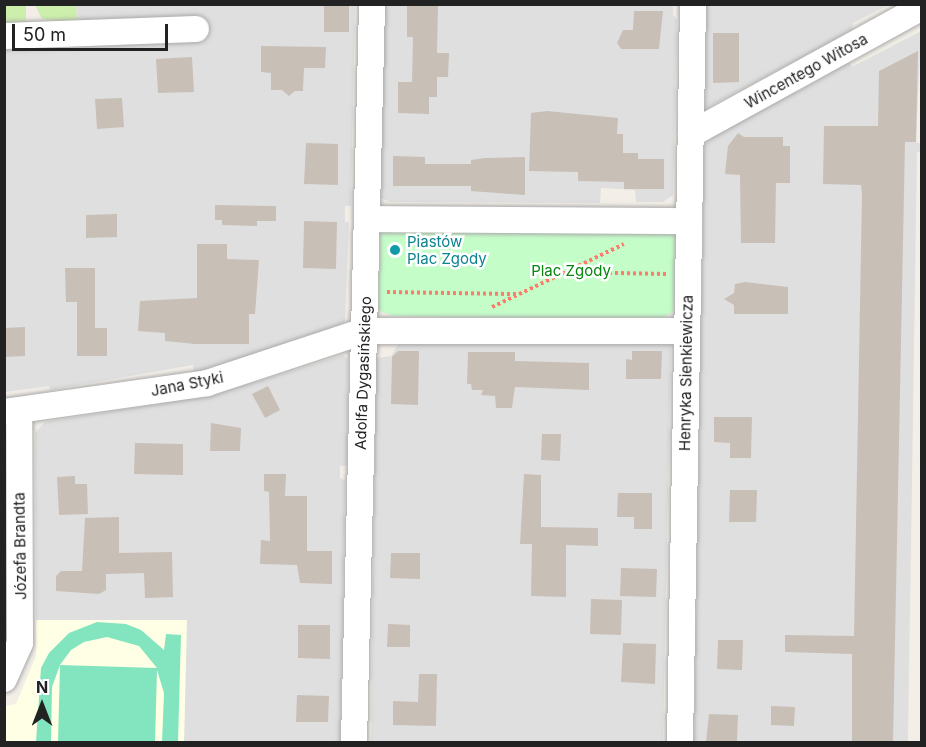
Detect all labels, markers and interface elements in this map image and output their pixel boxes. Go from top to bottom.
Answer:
scale bar [15,12,171,50]
text: 50 m [23,24,66,45]
street label: Wincentego Witosa [741,30,871,112]
place label: Piastów Plac Zgody [407,232,487,267]
marker: Piastów Plac Zgody [388,243,402,257]
park label: Plac Zgody [531,262,611,280]
street label: Henryka Sienkiewicza [676,295,696,451]
street label: Adolfa Dygasińskiego [351,296,375,450]
street label: Jana Styki [149,368,225,400]
street label: Józefa Brandta [10,492,30,600]
north arrow [12,675,72,735]
text: N [36,677,48,697]

